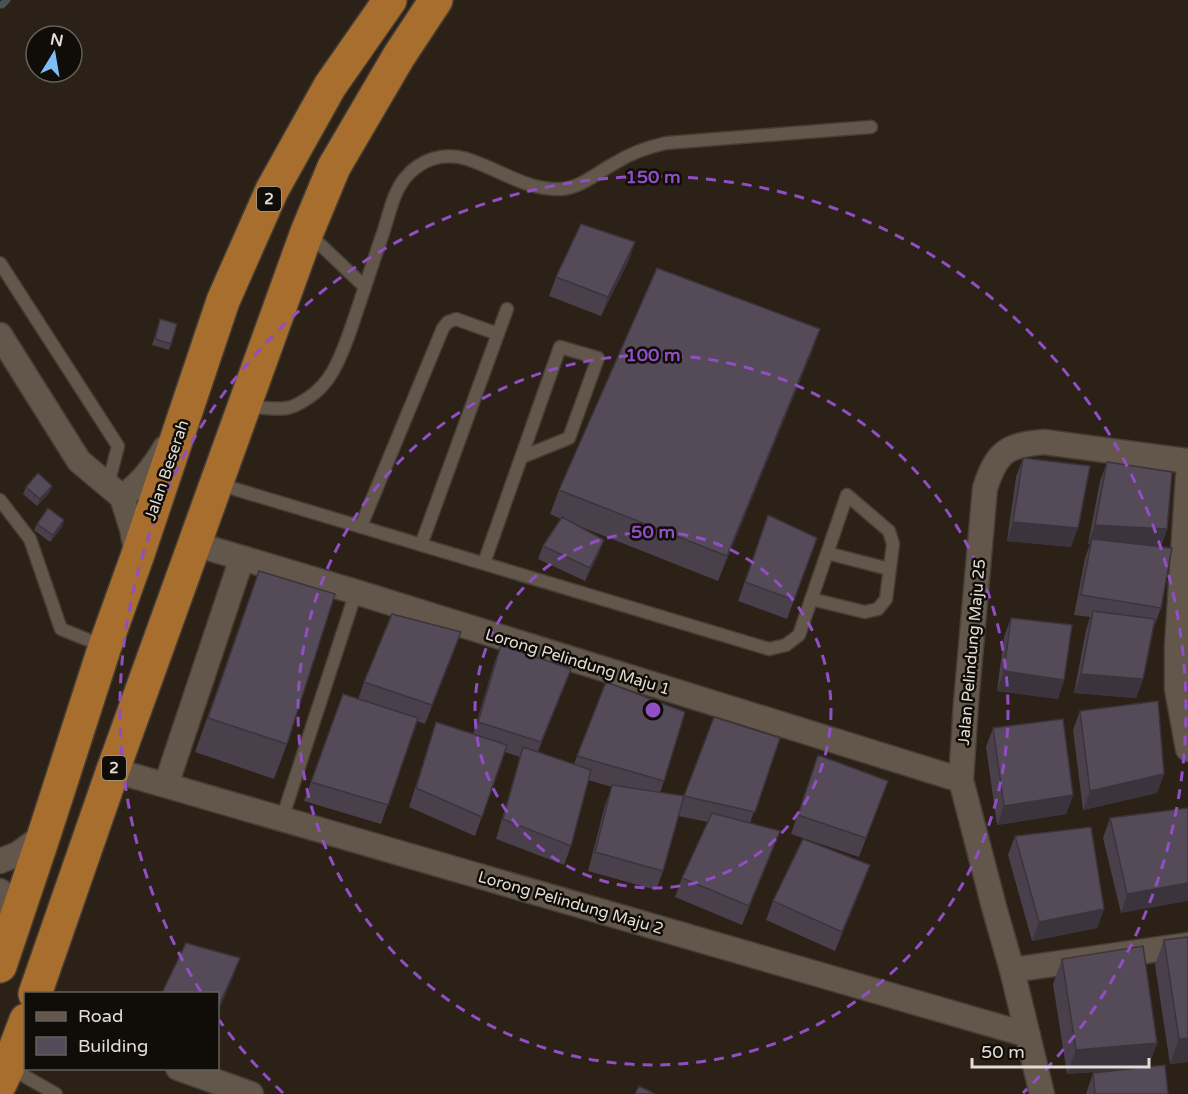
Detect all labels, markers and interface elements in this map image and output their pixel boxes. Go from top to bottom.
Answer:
north arrow [24,24,84,84]
text: N [48,29,65,51]
text: 150 m [625,166,681,188]
road number: 2 [257,187,281,211]
text: 100 m [625,344,681,366]
street label: Jalan Beserah [140,417,193,523]
text: 50 m [631,521,675,543]
street label: Jalan Pelindung Maju 25 [954,558,990,746]
street label: Lorong Pelindung Maju 1 [483,624,673,700]
centre of rings [643,700,663,720]
road number: 2 [102,756,126,780]
street label: Lorong Pelindung Maju 2 [476,867,666,939]
legend [24,992,219,1070]
text: Road [78,1005,123,1027]
scale bar [972,1031,1149,1069]
text: Building [78,1035,148,1057]
text: 50 m [981,1041,1025,1063]

